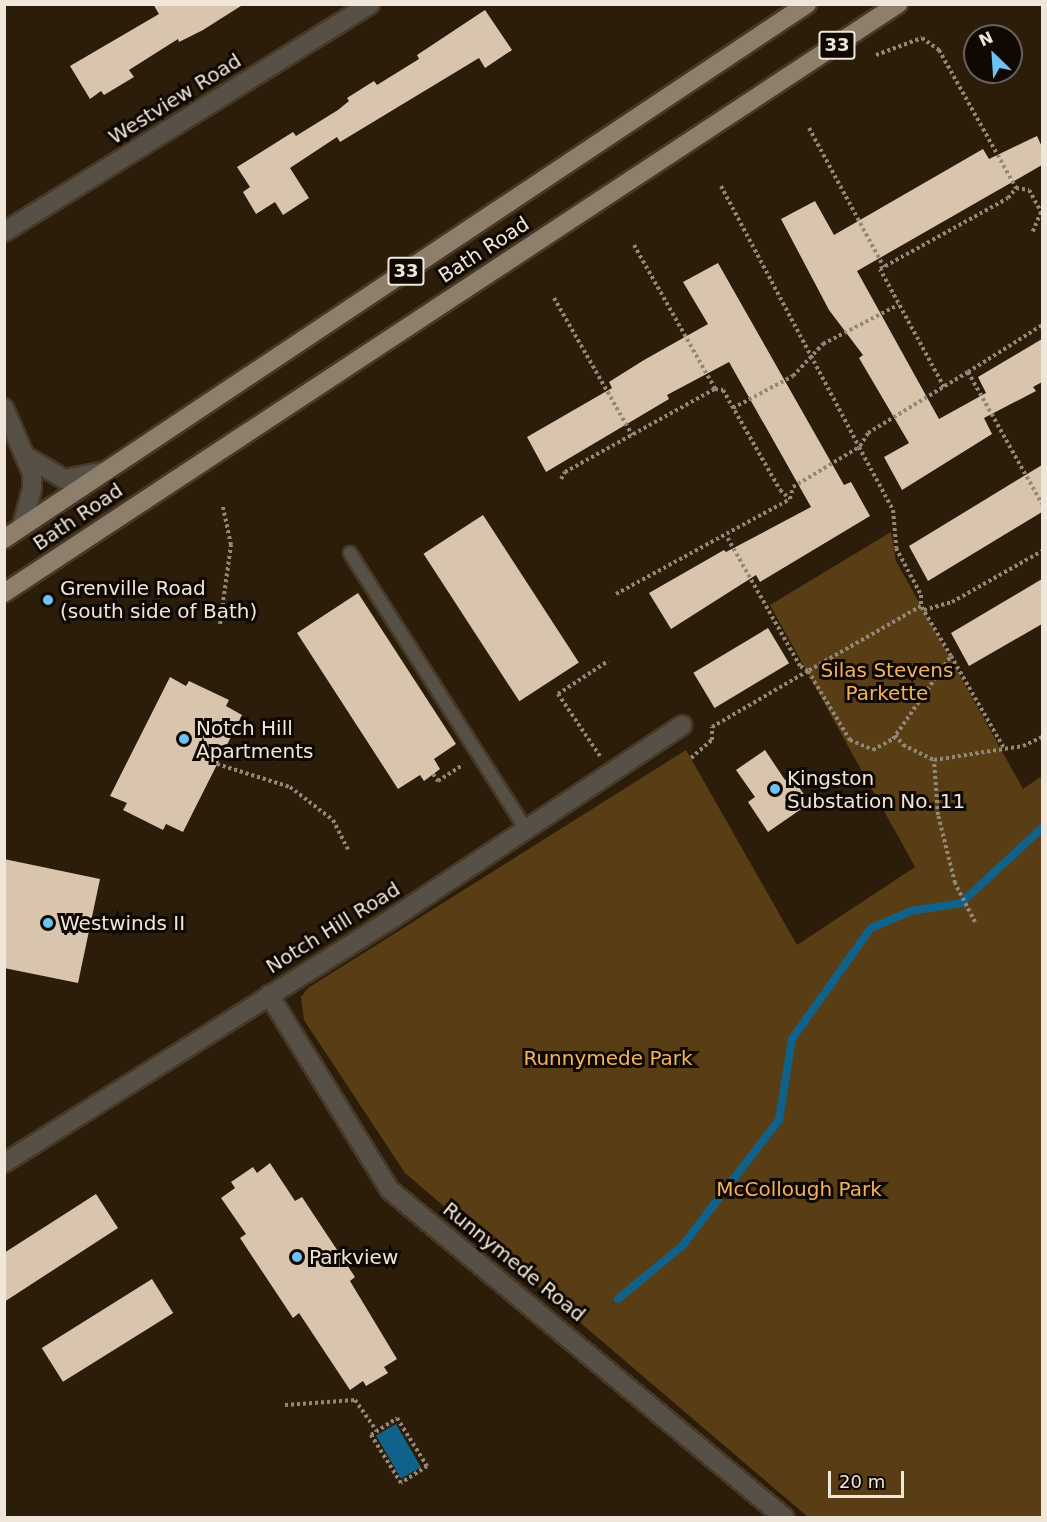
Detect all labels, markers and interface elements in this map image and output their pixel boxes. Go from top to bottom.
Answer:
north arrow [963,24,1023,84]
text: N [976,28,996,50]
road number: 33 [818,30,856,60]
street label: Westview Road [104,49,246,149]
street label: Bath Road [434,212,534,288]
road number: 33 [386,256,426,286]
street label: Bath Road [29,478,127,556]
place label: Grenville Road (south side of Bath) [60,576,257,623]
marker: Grenville Road (south side of Bath) [41,593,55,607]
park label: Silas Stevens Parkette [821,658,953,705]
place label: Notch Hill Apartments [196,716,313,763]
marker: Notch Hill Apartments [177,732,191,746]
place label: Kingston Substation No. 11 [787,766,965,813]
marker: Kingston Substation No. 11 [768,782,782,796]
street label: Notch Hill Road [262,877,404,979]
place label: Westwinds II [60,911,185,935]
marker: Westwinds II [41,916,55,930]
park label: Runnymede Park [523,1046,693,1070]
park label: McCollough Park [716,1177,882,1201]
street label: Runnymede Road [438,1197,590,1327]
place label: Parkview [309,1245,398,1269]
marker: Parkview [290,1250,304,1264]
scale bar [831,1459,908,1497]
text: 20 m [839,1471,885,1492]

